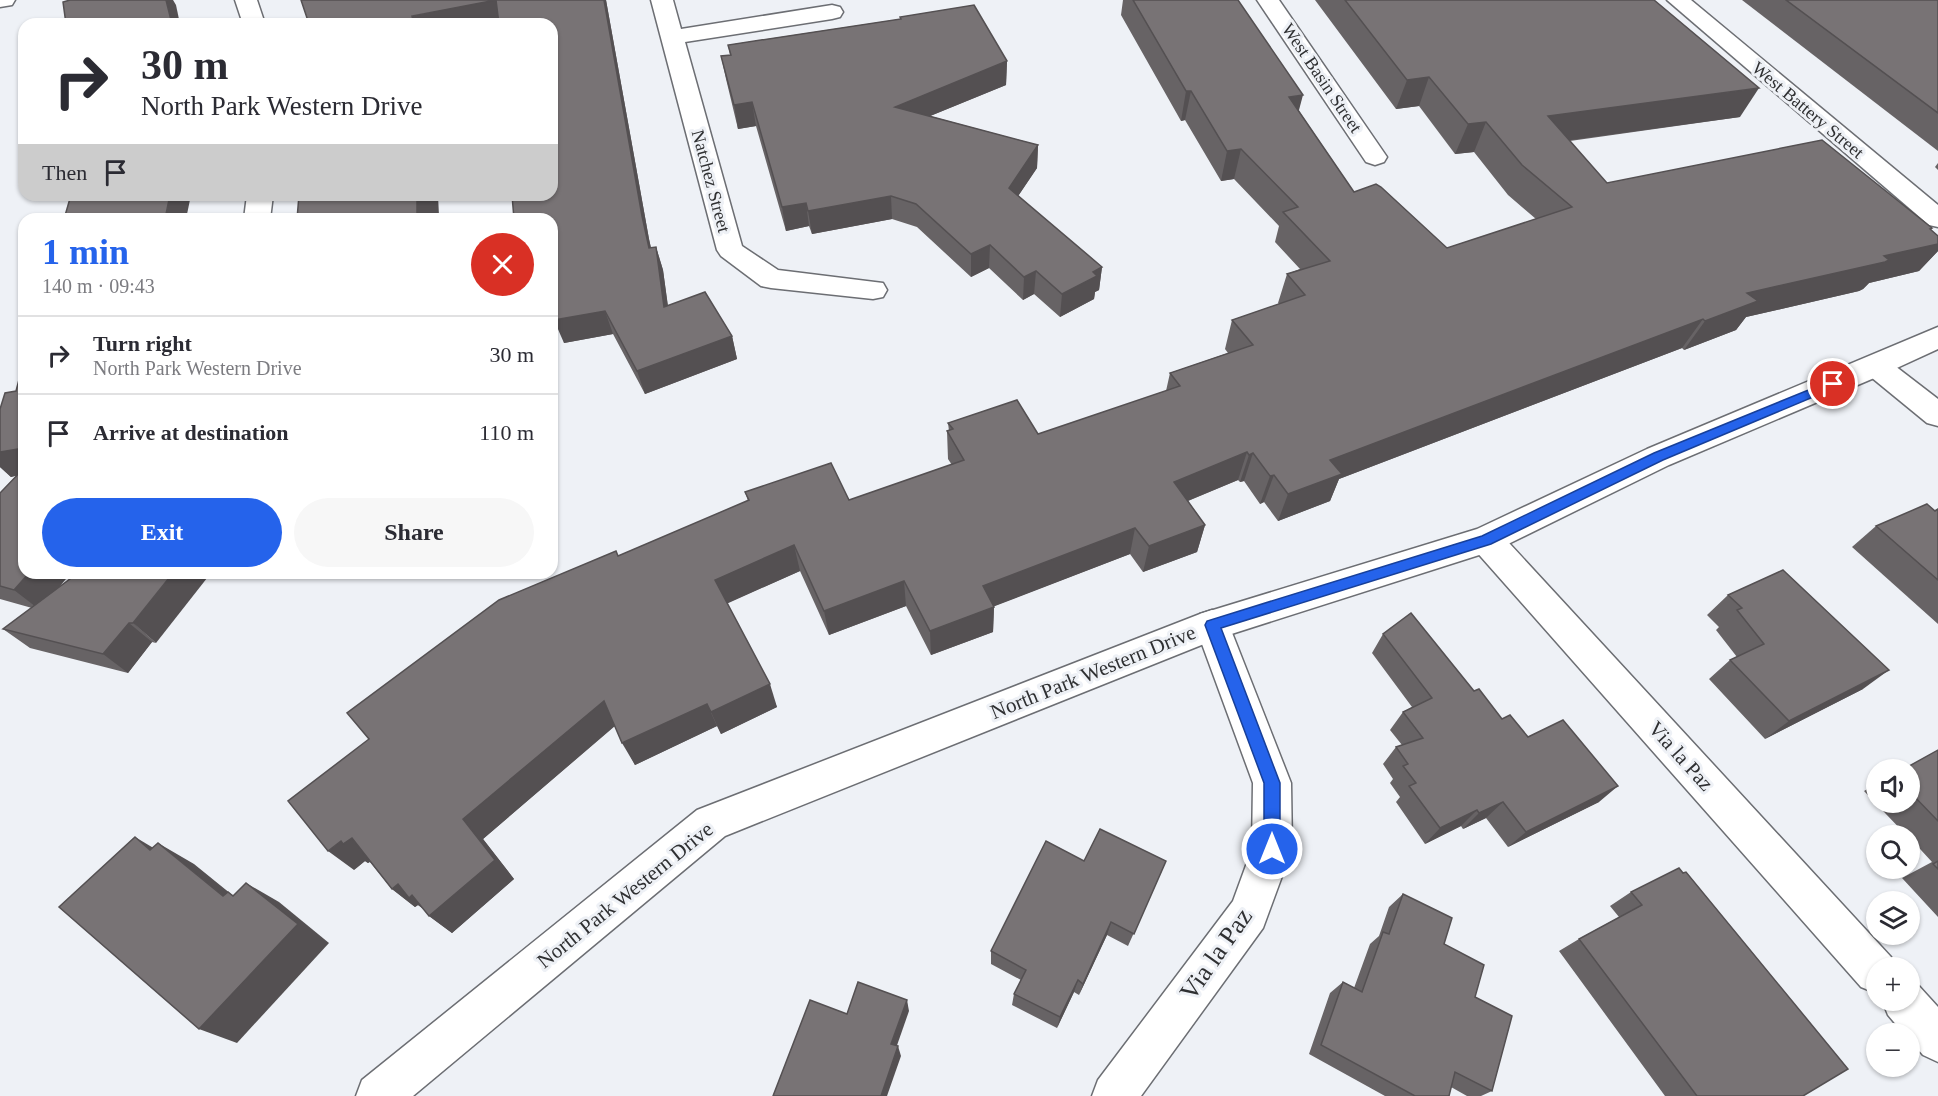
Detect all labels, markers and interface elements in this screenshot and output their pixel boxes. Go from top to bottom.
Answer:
street label: West Basin Street [1278,20,1366,136]
icon: right [42,42,120,120]
text: 30 m [141,42,229,88]
street label: West Battery Street [1748,58,1868,162]
text: North Park Western Drive [141,91,423,121]
street label: Natchez Street [688,127,734,235]
icon: arrive [99,156,132,189]
text: Then [42,160,87,185]
text: 1 min [42,232,129,272]
button: close [471,233,534,296]
text: 140 m · 09:43 [42,275,155,297]
text: Turn right [93,331,192,356]
icon: right [42,339,75,372]
text: 30 m [489,342,534,367]
text: North Park Western Drive [93,357,302,379]
pin [1807,358,1858,409]
icon: arrive [1816,367,1849,400]
icon: arrive [42,417,75,450]
text: Arrive at destination [93,420,289,445]
text: 110 m [479,420,534,445]
button: Exit [42,498,282,567]
button: Share [294,498,534,567]
street label: North Park Western Drive [987,620,1199,724]
street label: Via la Paz [1644,716,1718,796]
map controls [1866,759,1920,1077]
button: sound [1866,759,1920,813]
street label: North Park Western Drive [532,817,718,973]
position arrow [1240,817,1304,881]
button: search [1866,825,1920,879]
button: layers [1866,891,1920,945]
street label: Via la Paz [1174,903,1258,1005]
button: + [1866,957,1920,1011]
button: − [1866,1023,1920,1077]

